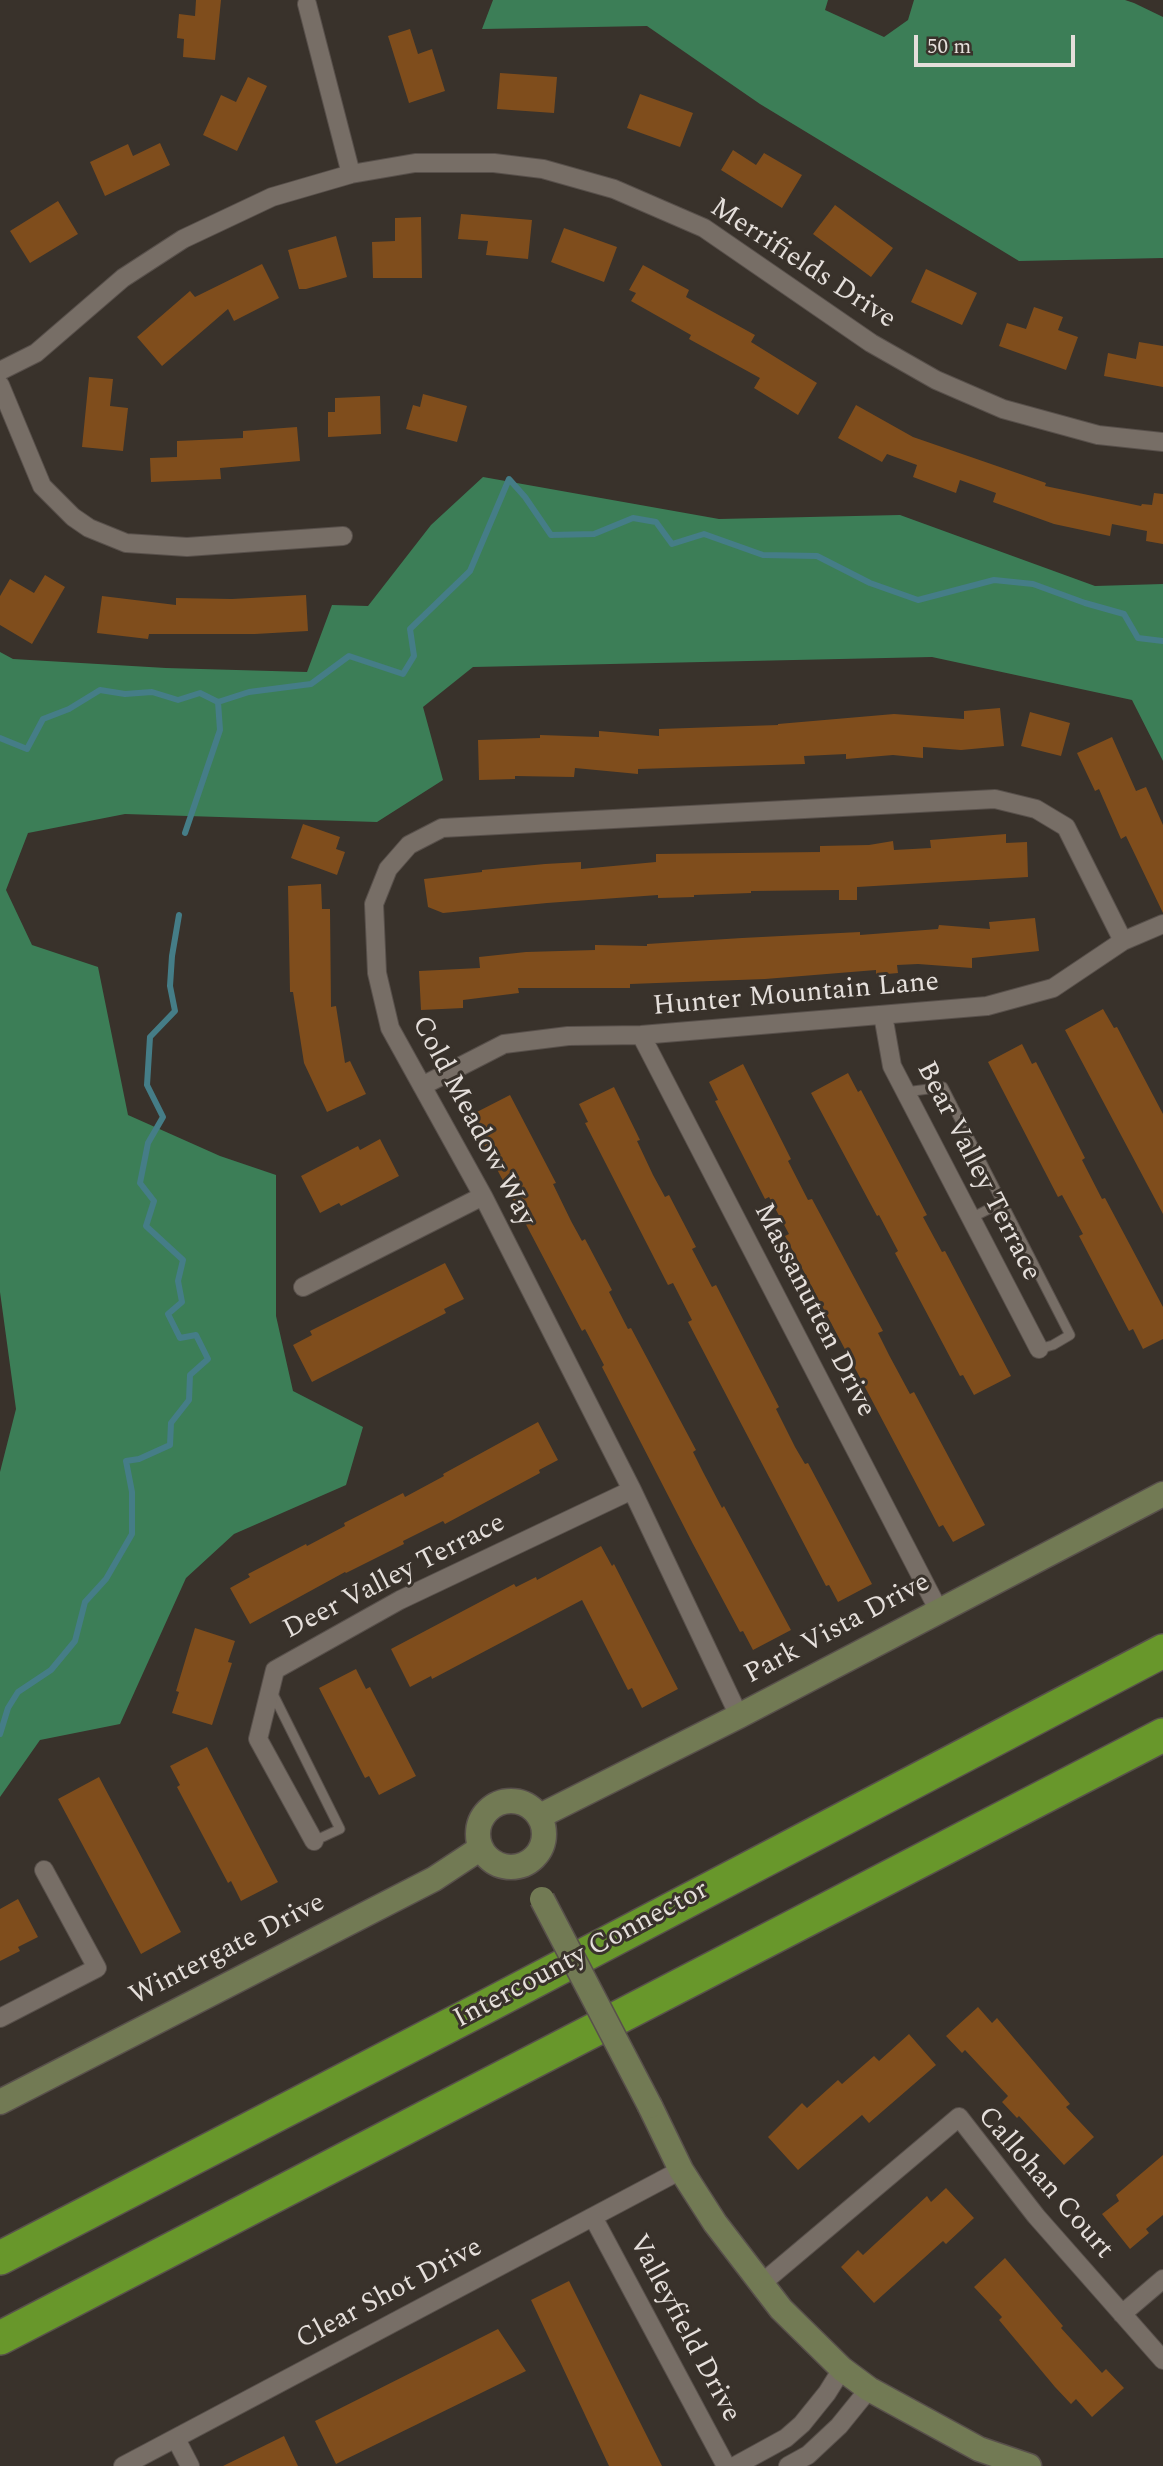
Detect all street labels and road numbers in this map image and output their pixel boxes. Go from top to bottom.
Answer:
street label: Merrifields Drive [703,192,901,338]
street label: Hunter Mountain Lane [652,967,940,1025]
street label: Cold Meadow Way [402,1011,542,1233]
street label: Bear Valley Terrace [907,1057,1047,1287]
street label: Massanutten Drive [745,1199,881,1423]
street label: Deer Valley Terrace [278,1508,512,1648]
street label: Park Vista Drive [740,1567,936,1693]
street label: Intercounty Connector [449,1875,715,2037]
street label: Wintergate Drive [125,1887,331,2015]
street label: Callohan Court [969,2101,1119,2267]
street label: Valleyfield Drive [619,2229,747,2429]
street label: Clear Shot Drive [291,2232,489,2358]

